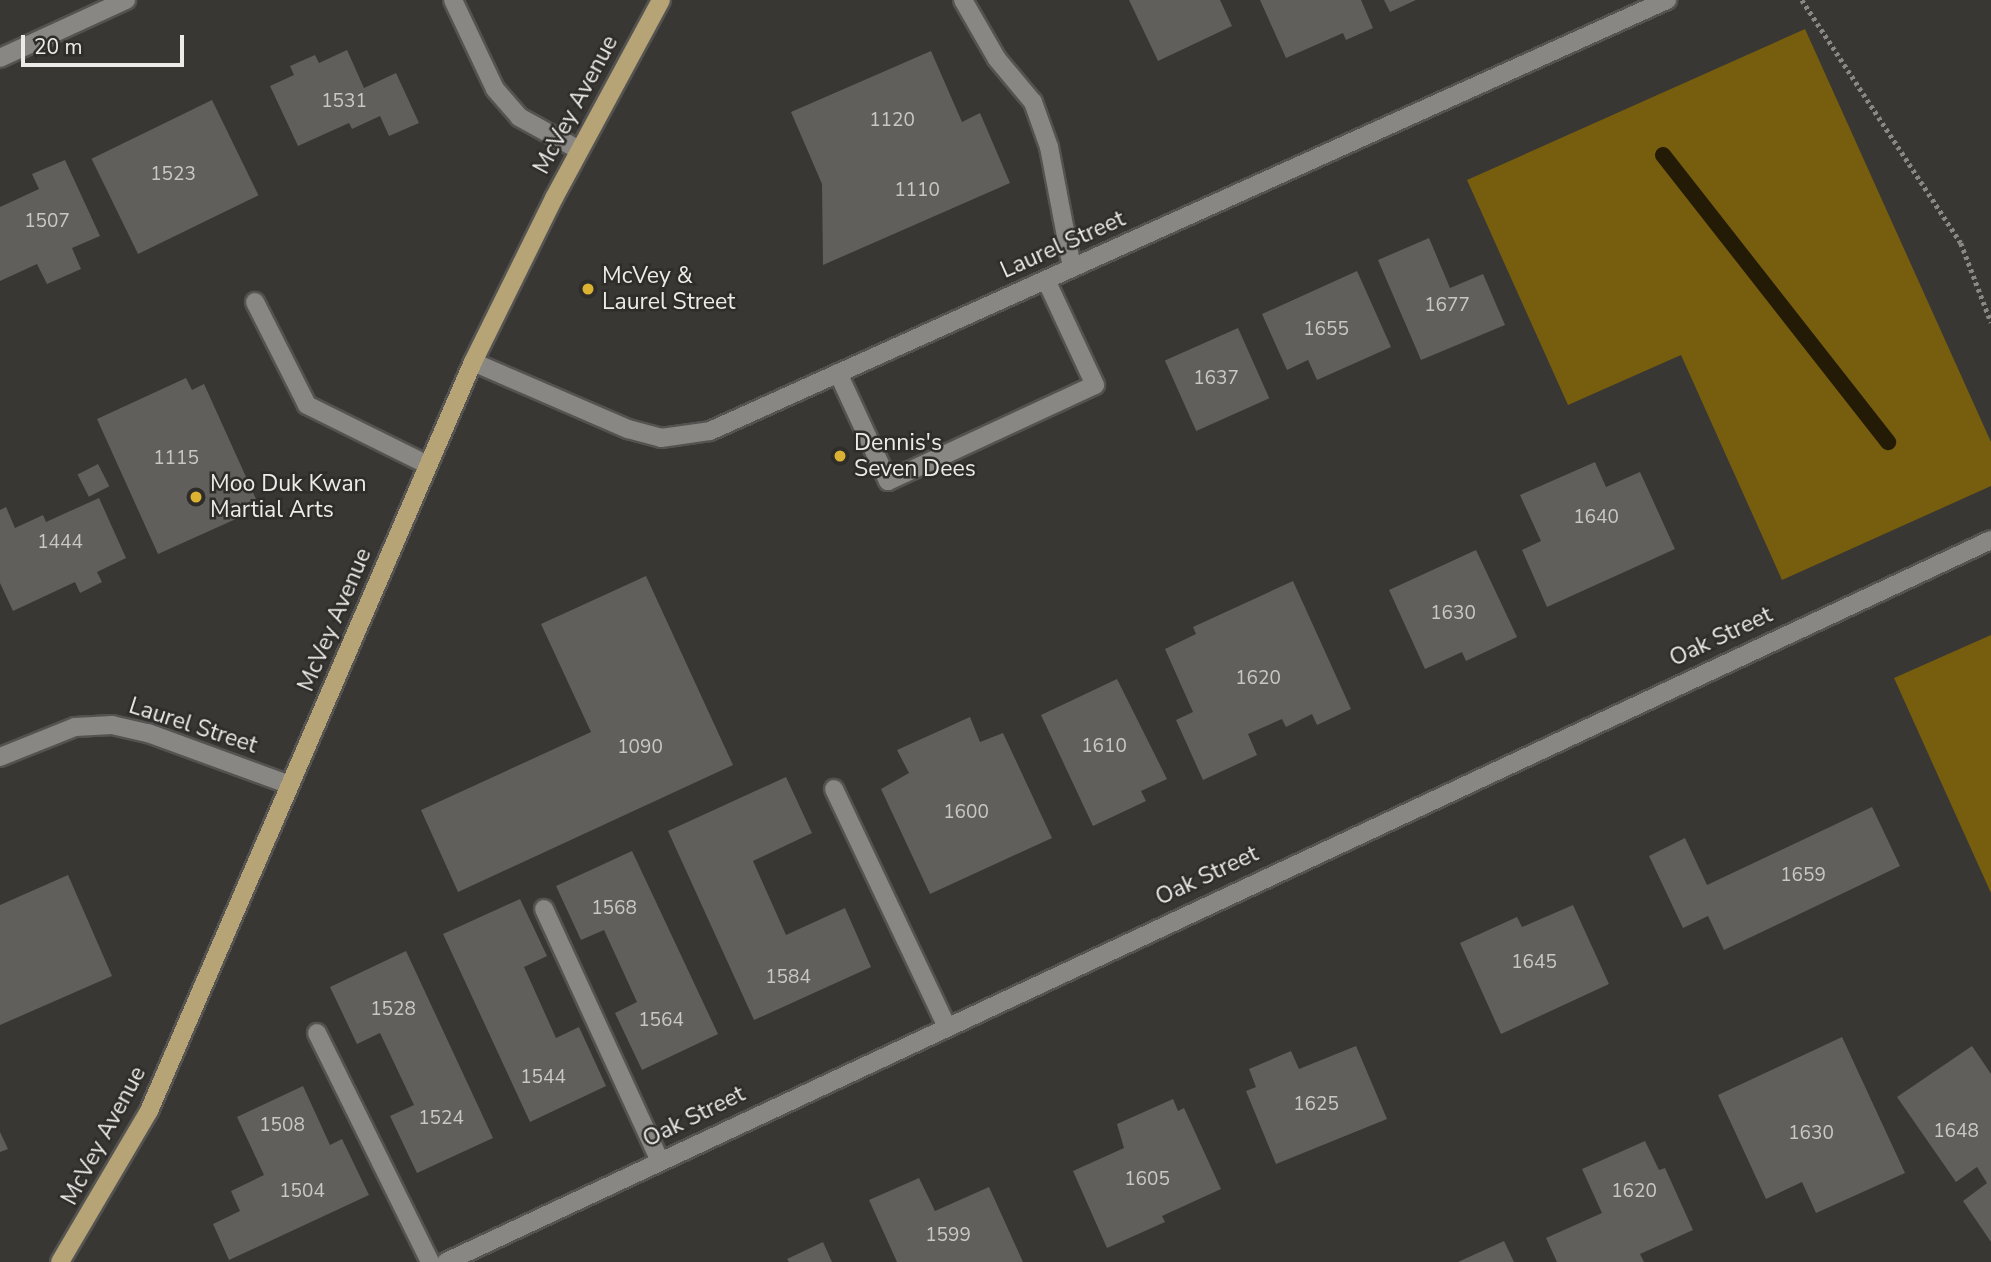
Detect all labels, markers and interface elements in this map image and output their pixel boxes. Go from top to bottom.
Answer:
scale bar [24,21,187,65]
street label: McVey Avenue [528,31,624,179]
text: 20 m [34,33,83,61]
house number: 1531 [321,91,367,113]
house number: 1120 [869,110,915,132]
house number: 1523 [150,164,196,186]
house number: 1110 [894,180,940,202]
street label: Laurel Street [996,205,1130,285]
house number: 1507 [24,211,70,233]
place label: McVey & Laurel Street [602,262,735,316]
marker: McVey & Laurel Street [580,281,596,297]
house number: 1677 [1424,295,1470,317]
house number: 1655 [1303,319,1349,341]
house number: 1637 [1193,368,1239,390]
place label: Dennis's Seven Dees [854,429,976,483]
house number: 1115 [153,448,199,470]
marker: Dennis's Seven Dees [832,448,848,464]
place label: Moo Duk Kwan Martial Arts [210,470,367,524]
marker: Moo Duk Kwan Martial Arts [188,489,204,505]
house number: 1640 [1573,507,1619,529]
house number: 1444 [37,532,83,554]
street label: McVey Avenue [292,544,378,696]
street label: Oak Street [1665,601,1777,673]
house number: 1630 [1430,603,1476,625]
house number: 1620 [1235,668,1281,690]
street label: Laurel Street [125,692,261,760]
house number: 1610 [1081,736,1127,758]
house number: 1090 [617,737,663,759]
house number: 1600 [943,802,989,824]
street label: Oak Street [1151,840,1263,912]
house number: 1659 [1780,865,1826,887]
house number: 1568 [591,898,637,920]
house number: 1645 [1511,952,1557,974]
house number: 1584 [765,967,811,989]
house number: 1528 [370,999,416,1021]
house number: 1564 [638,1010,684,1032]
street label: McVey Avenue [56,1062,152,1210]
house number: 1544 [520,1067,566,1089]
street label: Oak Street [639,1080,749,1154]
house number: 1625 [1293,1094,1339,1116]
house number: 1524 [418,1108,464,1130]
house number: 1508 [259,1115,305,1137]
house number: 1648 [1933,1121,1979,1143]
house number: 1630 [1788,1123,1834,1145]
house number: 1605 [1124,1169,1170,1191]
house number: 1504 [279,1181,325,1203]
house number: 1620 [1611,1181,1657,1203]
house number: 1599 [925,1225,971,1247]

